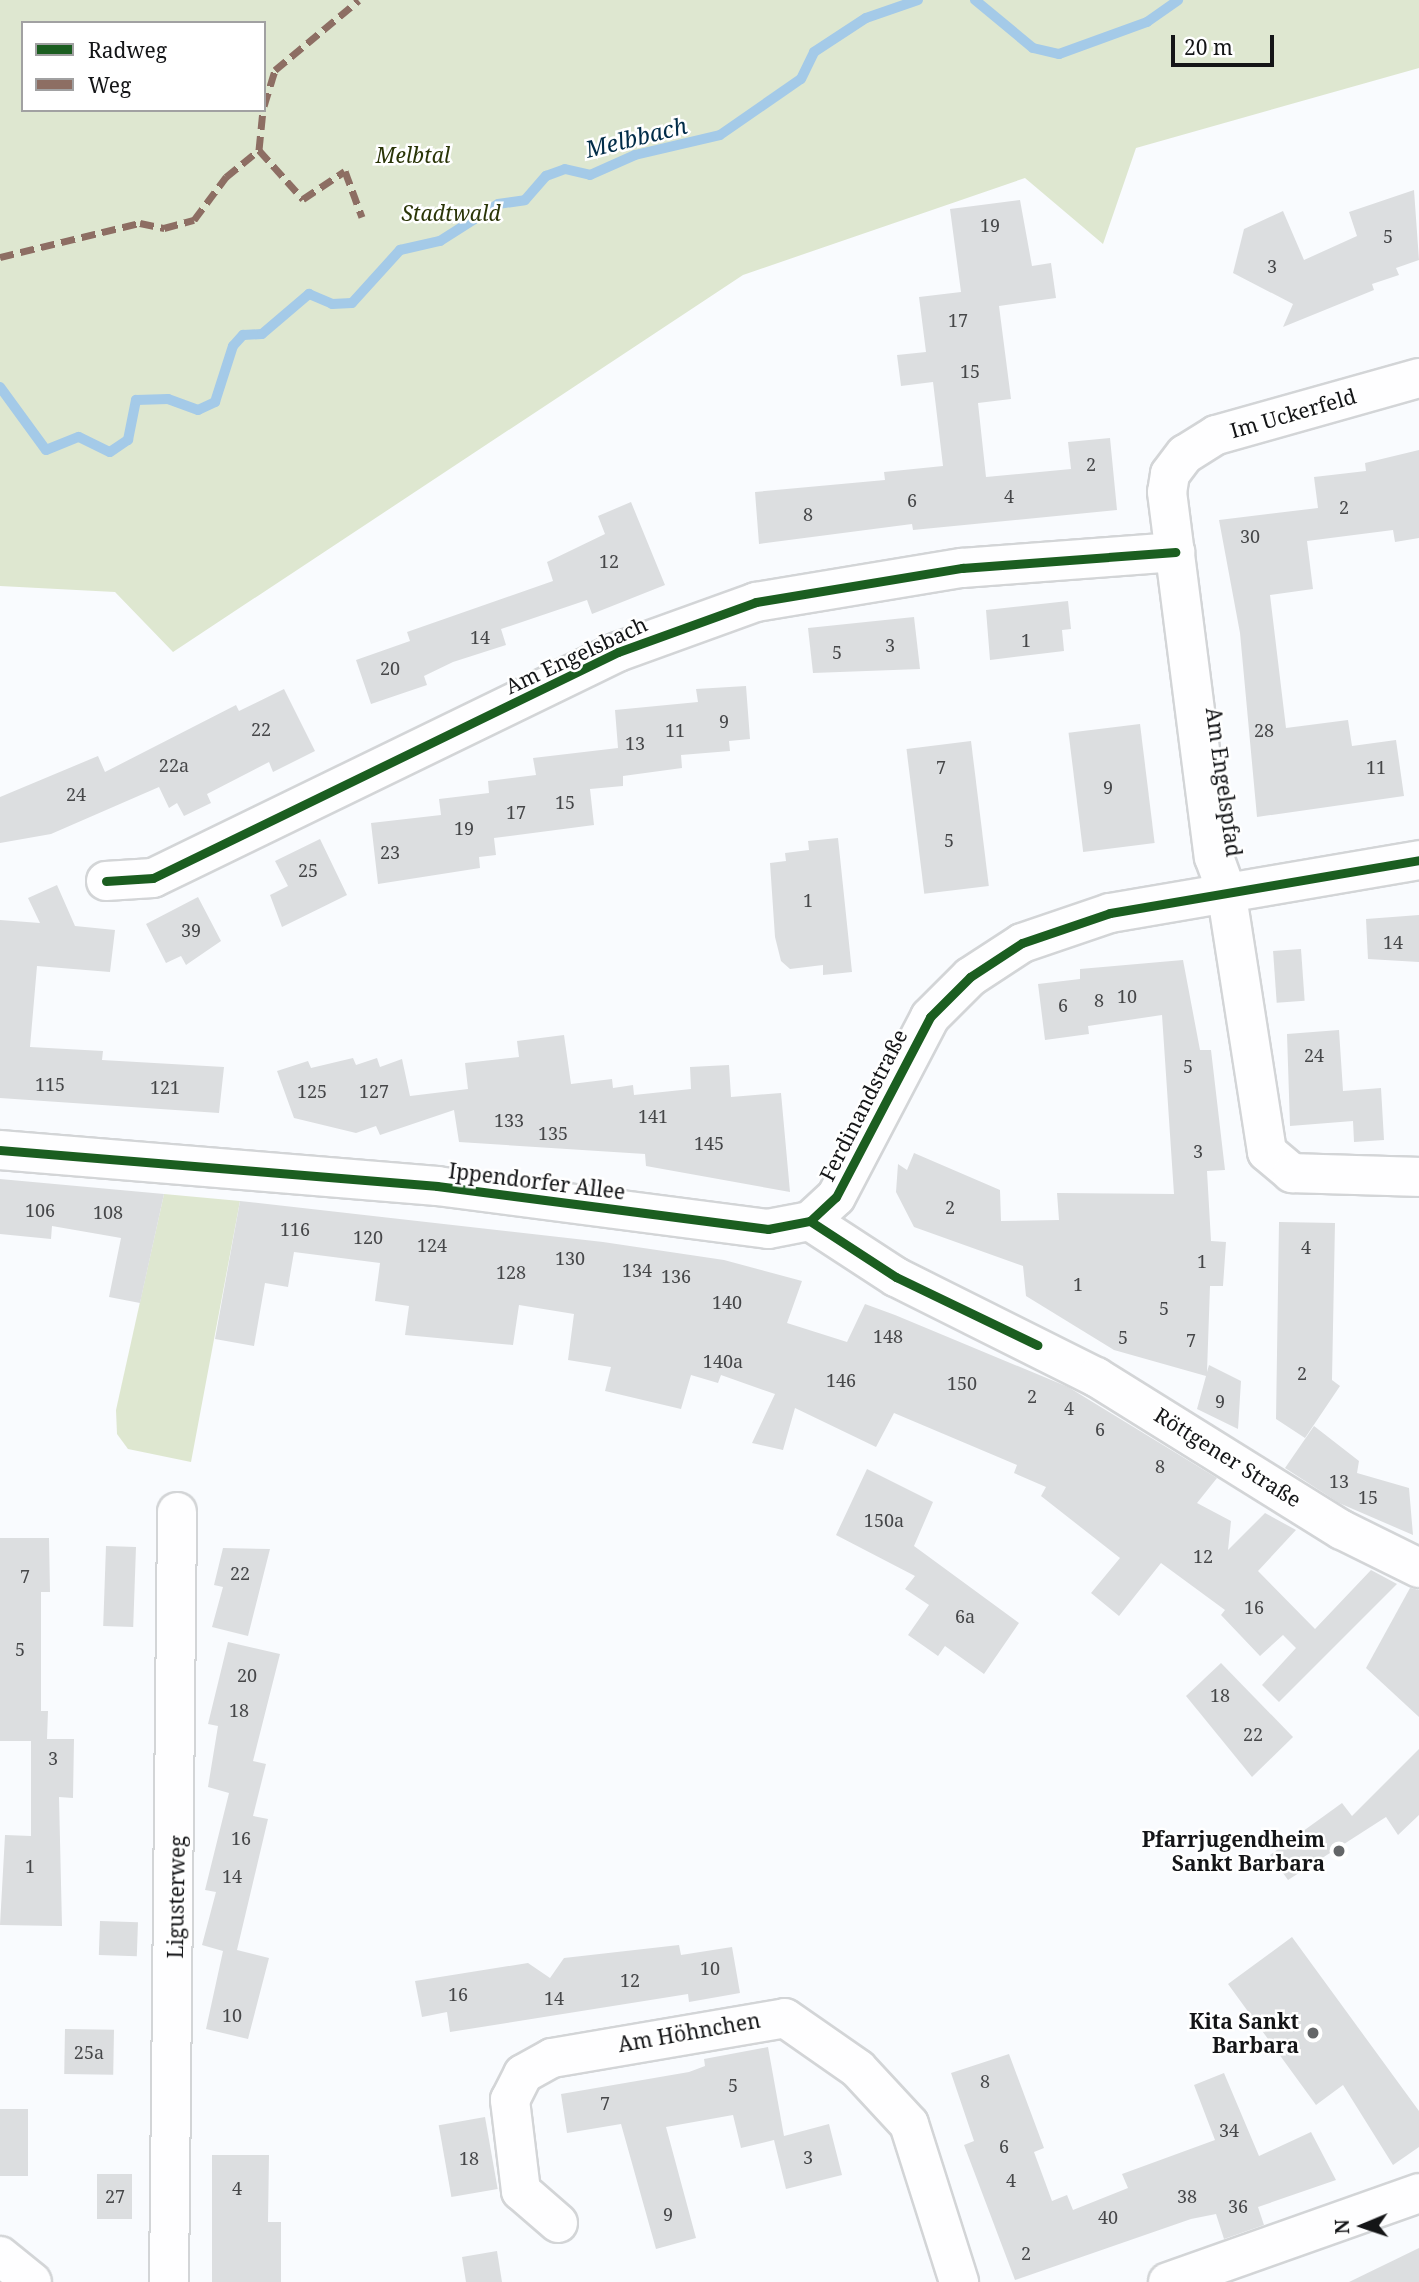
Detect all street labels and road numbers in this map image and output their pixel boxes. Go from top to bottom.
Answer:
street label: Im Uckerfeld [1227,383,1359,443]
street label: Am Engelsbach [501,611,651,699]
street label: Am Engelspfad [1201,706,1247,858]
street label: Ferdinandstraße [814,1025,912,1185]
street label: Ippendorfer Allee [447,1158,627,1204]
street label: Röttgener Straße [1150,1402,1306,1512]
street label: Ligusterweg [162,1835,190,1959]
street label: Am Höhnchen [616,2007,762,2057]

